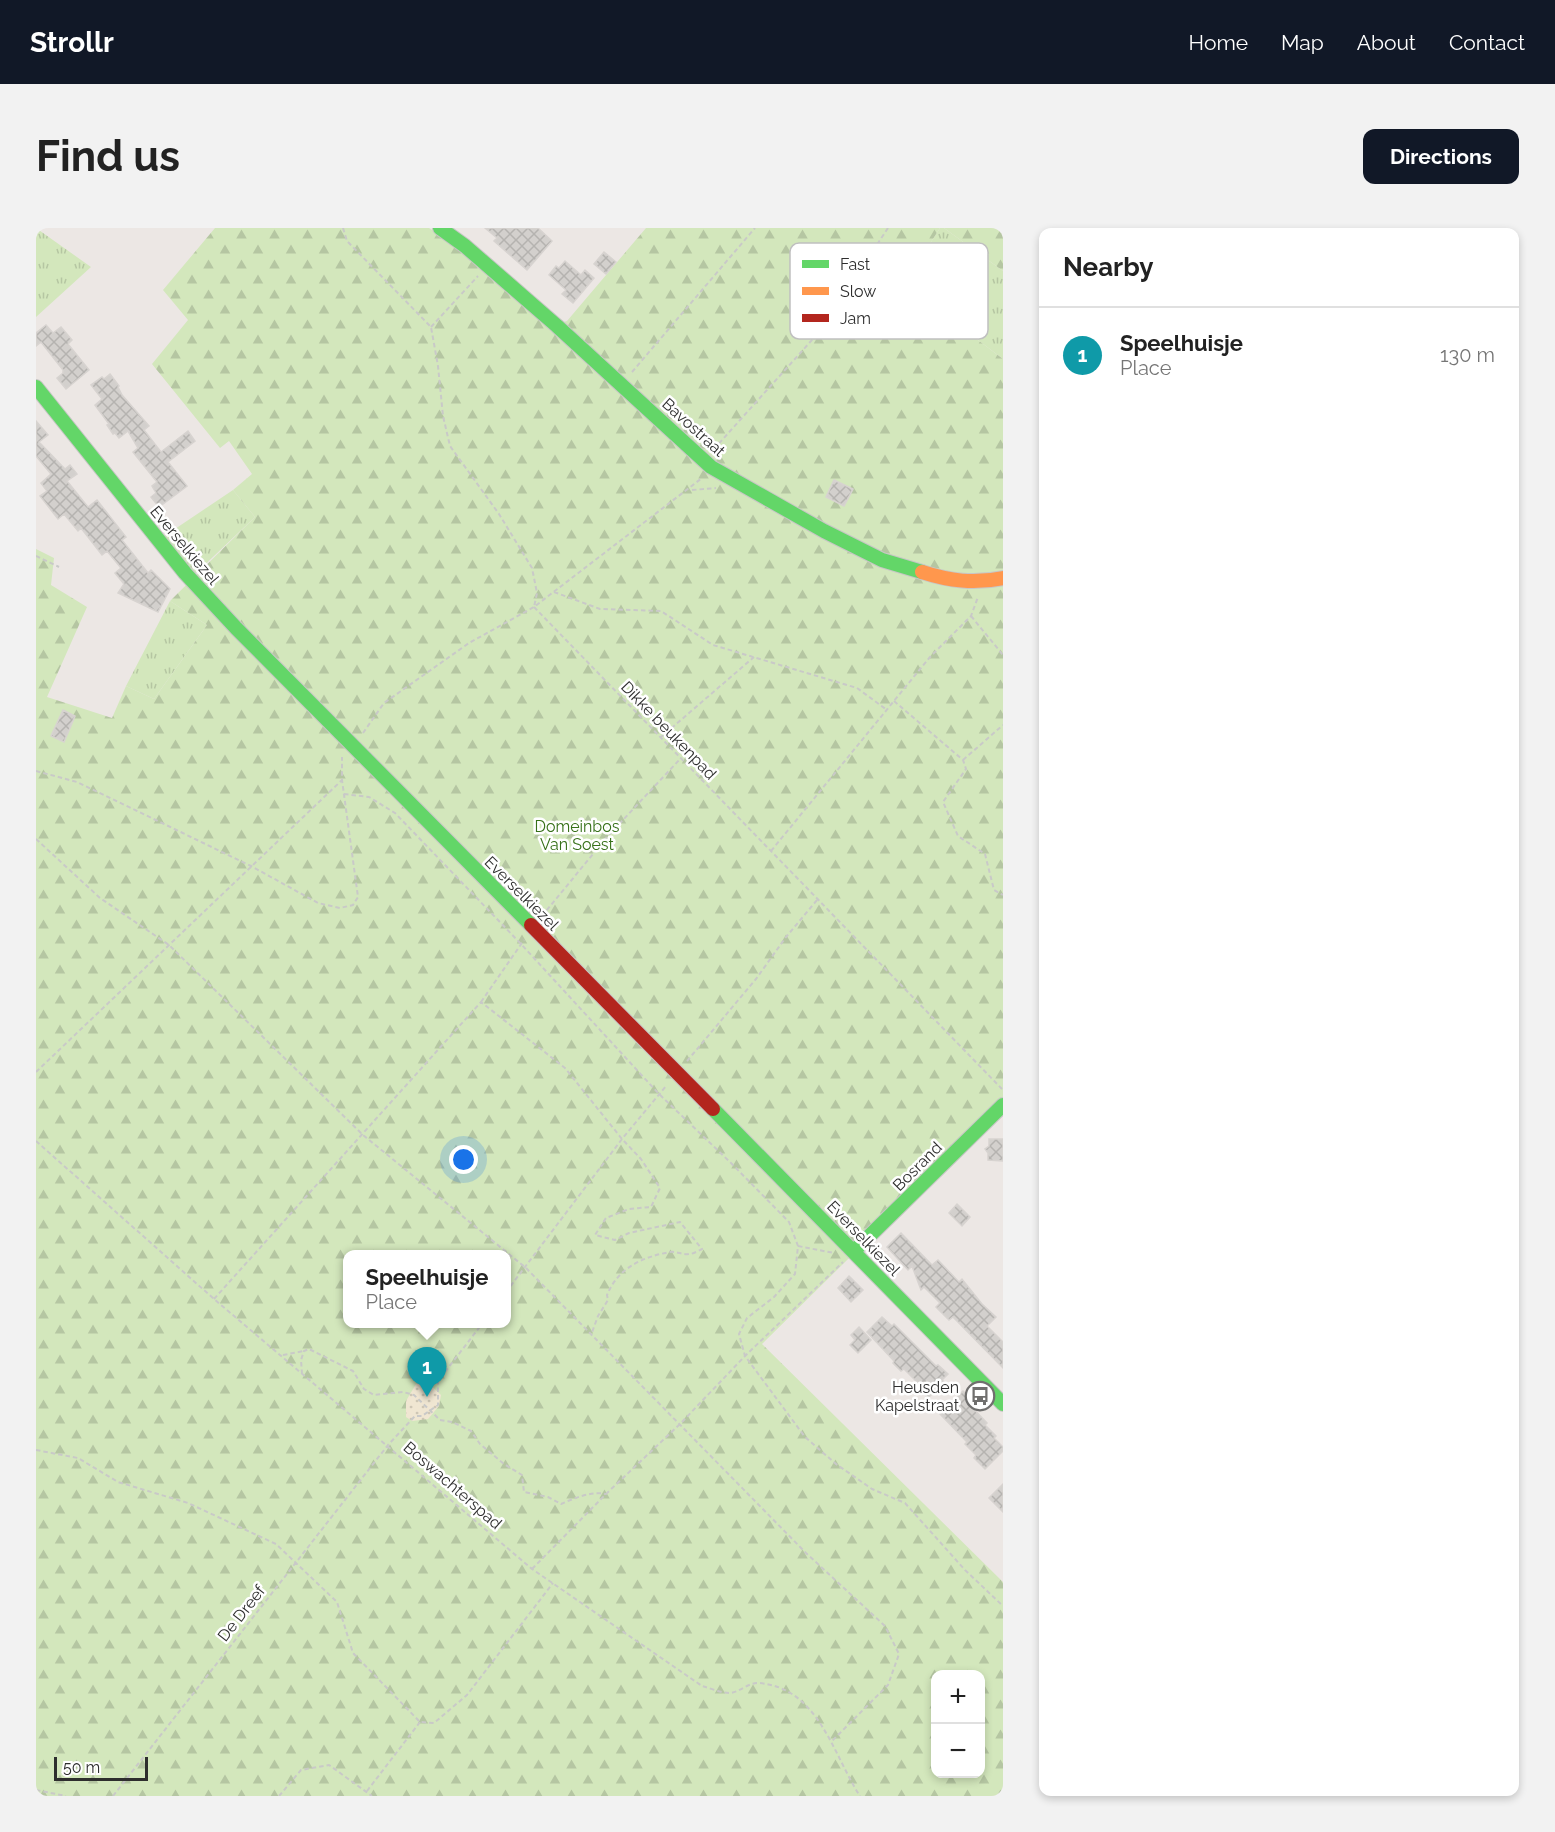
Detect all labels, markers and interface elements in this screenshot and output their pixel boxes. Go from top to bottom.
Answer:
text: Strollr [30,26,114,59]
text: Home [1189,30,1248,55]
text: Map [1281,30,1324,55]
text: About [1357,30,1416,55]
text: Contact [1449,30,1525,55]
button: Directions [1363,129,1519,184]
text: Find us [36,132,180,181]
legend [790,243,988,339]
text: Nearby [1063,252,1153,282]
text: Fast [840,255,871,274]
text: Slow [840,282,876,301]
text: Jam [840,309,871,328]
text: Speelhuisje [1120,330,1243,356]
text: 1 [1078,343,1087,367]
text: 130 m [1440,343,1495,367]
text: Place [1120,356,1171,380]
street label: Bavostraat [658,394,730,461]
street label: Everselkiezel [146,502,223,589]
street label: Dikke beukenpad [617,677,720,783]
park label: Domeinbos Van Soest [535,817,620,854]
street label: Everselkiezel [481,852,563,935]
street label: Bosrand [889,1138,946,1195]
your location [449,1145,478,1174]
street label: Everselkiezel [823,1197,905,1280]
popup [343,1250,511,1328]
text: Speelhuisje [366,1264,488,1290]
text: Place [366,1290,417,1314]
pin: 1 [408,1348,446,1397]
place label: Heusden Kapelstraat [875,1378,960,1415]
bus stop icon: Heusden Kapelstraat [964,1380,996,1412]
street label: Boswachterspad [400,1438,506,1533]
street label: De Dreef [214,1581,270,1645]
map controls [931,1670,985,1778]
button: + [931,1670,985,1724]
button: − [931,1724,985,1778]
scale bar [54,1754,148,1782]
text: 50 m [63,1758,100,1777]

